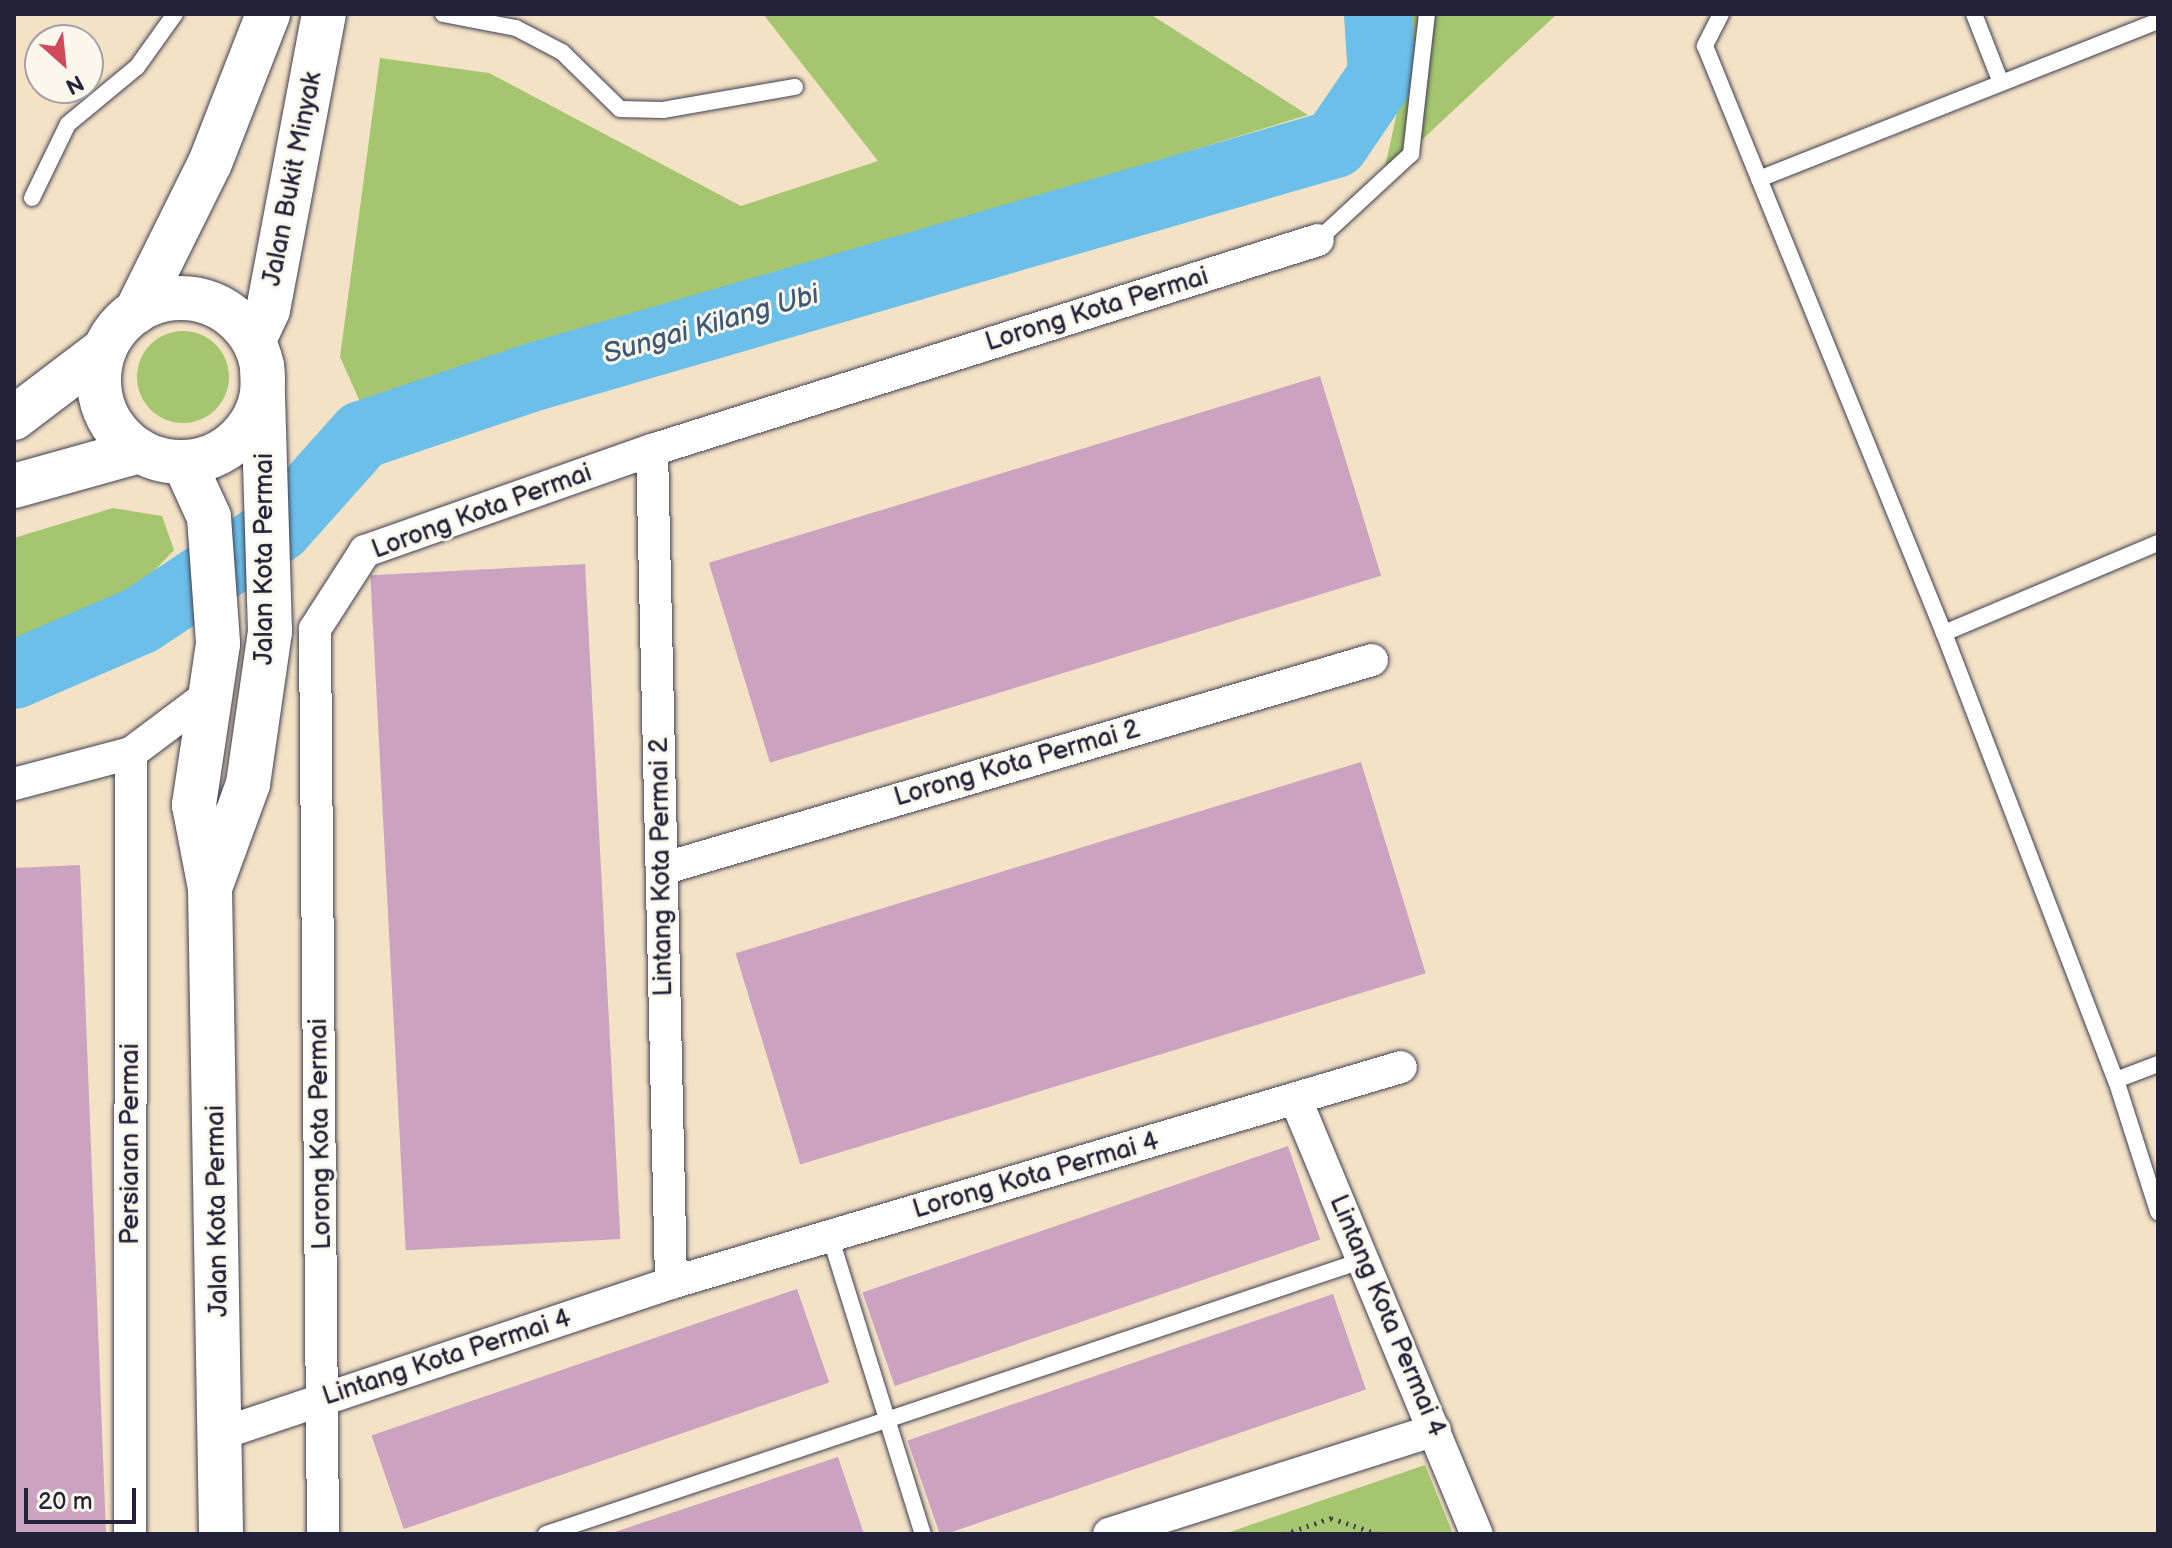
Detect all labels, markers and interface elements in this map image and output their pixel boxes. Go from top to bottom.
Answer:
north arrow [24,24,104,104]
text: N [61,68,88,100]
street label: Jalan Bukit Minyak [257,69,329,289]
street label: Lorong Kota Permai [982,261,1212,359]
water label: Sungai Kilang Ubi [599,278,823,372]
street label: Jalan Kota Permai [249,453,281,665]
street label: Lorong Kota Permai [368,458,596,566]
street label: Lorong Kota Permai 2 [891,714,1143,814]
street label: Lintang Kota Permai 2 [644,737,680,997]
street label: Lorong Kota Permai [303,1018,339,1250]
street label: Persiaran Permai [115,1043,147,1245]
street label: Jalan Kota Permai [201,1105,235,1317]
street label: Lorong Kota Permai 4 [909,1126,1163,1226]
street label: Lintang Kota Permai 4 [1322,1190,1452,1442]
street label: Lintang Kota Permai 4 [319,1303,575,1413]
scale bar [28,1472,140,1522]
text: 20 m [38,1487,93,1516]

